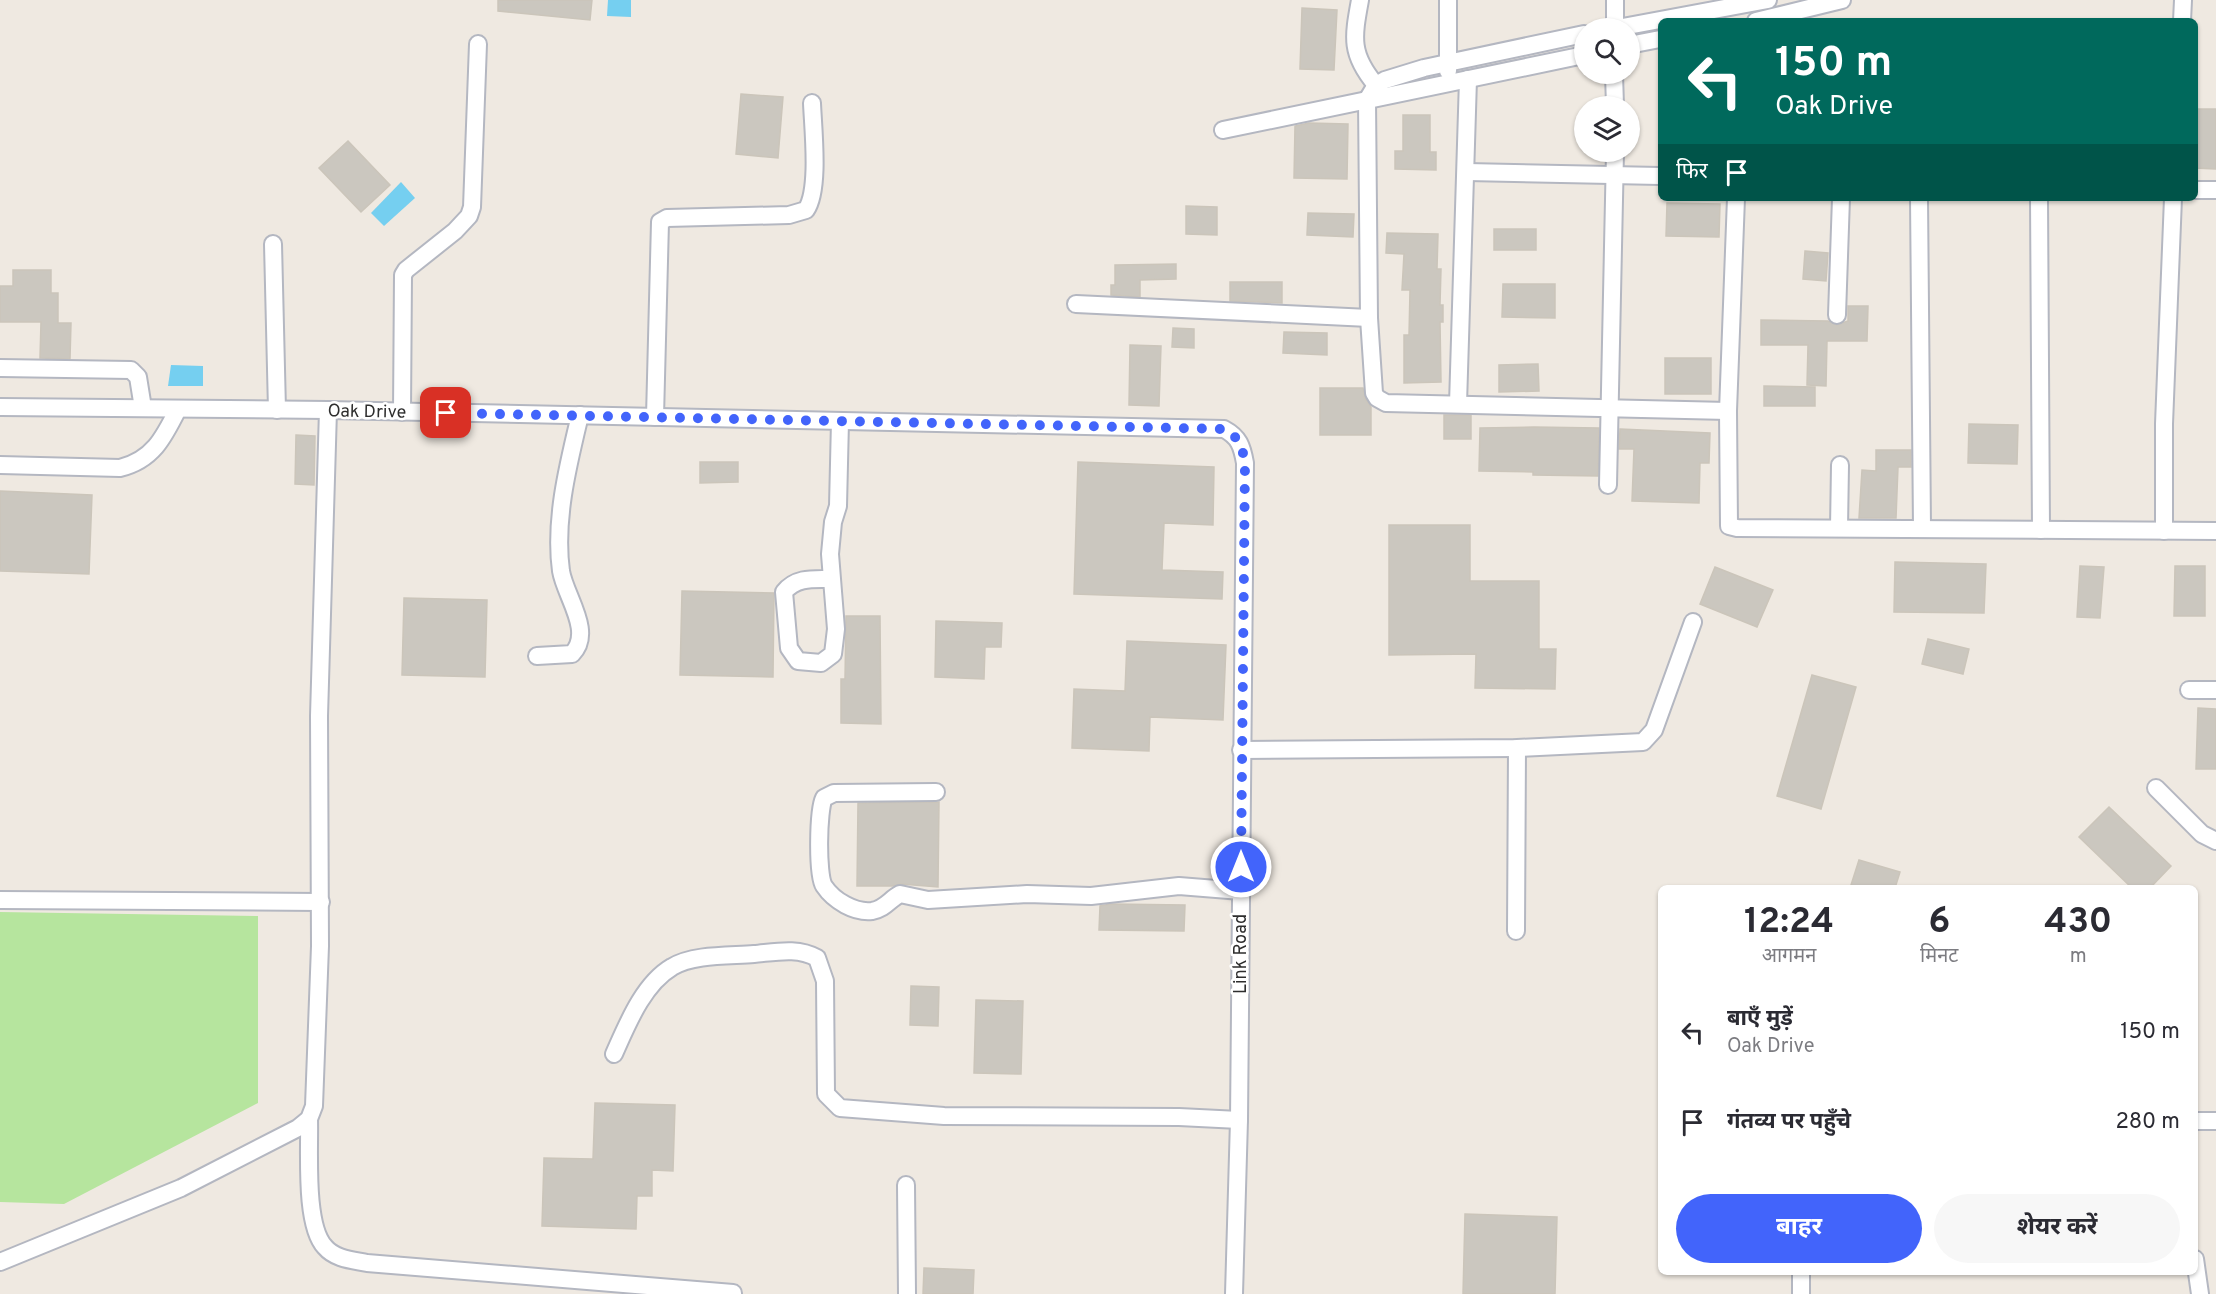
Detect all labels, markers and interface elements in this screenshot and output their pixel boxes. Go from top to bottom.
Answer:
map controls [1574,18,1640,162]
button: search [1574,18,1640,84]
text: 150 m [1775,38,1892,91]
icon: left [1676,42,1754,120]
text: Oak Drive [1775,90,1893,124]
button: layers [1574,96,1640,162]
icon: arrive [1720,156,1753,189]
text: फिर [1676,159,1708,186]
pin [420,387,471,438]
icon: arrive [429,396,462,429]
street label: Oak Drive [327,400,407,425]
position arrow [1209,835,1273,899]
text: 12:24 [1744,900,1834,946]
text: 6 [1928,900,1950,946]
text: 430 [2044,900,2112,946]
street label: Link Road [1230,914,1253,994]
text: आगमन [1762,944,1816,970]
text: मिनट [1920,944,1958,970]
text: m [2070,944,2087,970]
text: बाएँ मुड़ें [1727,1006,1793,1033]
icon: left [1676,1016,1709,1049]
text: 150 m [2120,1019,2180,1046]
text: Oak Drive [1727,1034,1814,1060]
icon: arrive [1676,1106,1709,1139]
text: गंतव्य पर पहुँचे [1727,1109,1851,1136]
text: 280 m [2115,1109,2180,1136]
button: बाहर [1676,1194,1922,1263]
button: शेयर करें [1934,1194,2180,1263]

